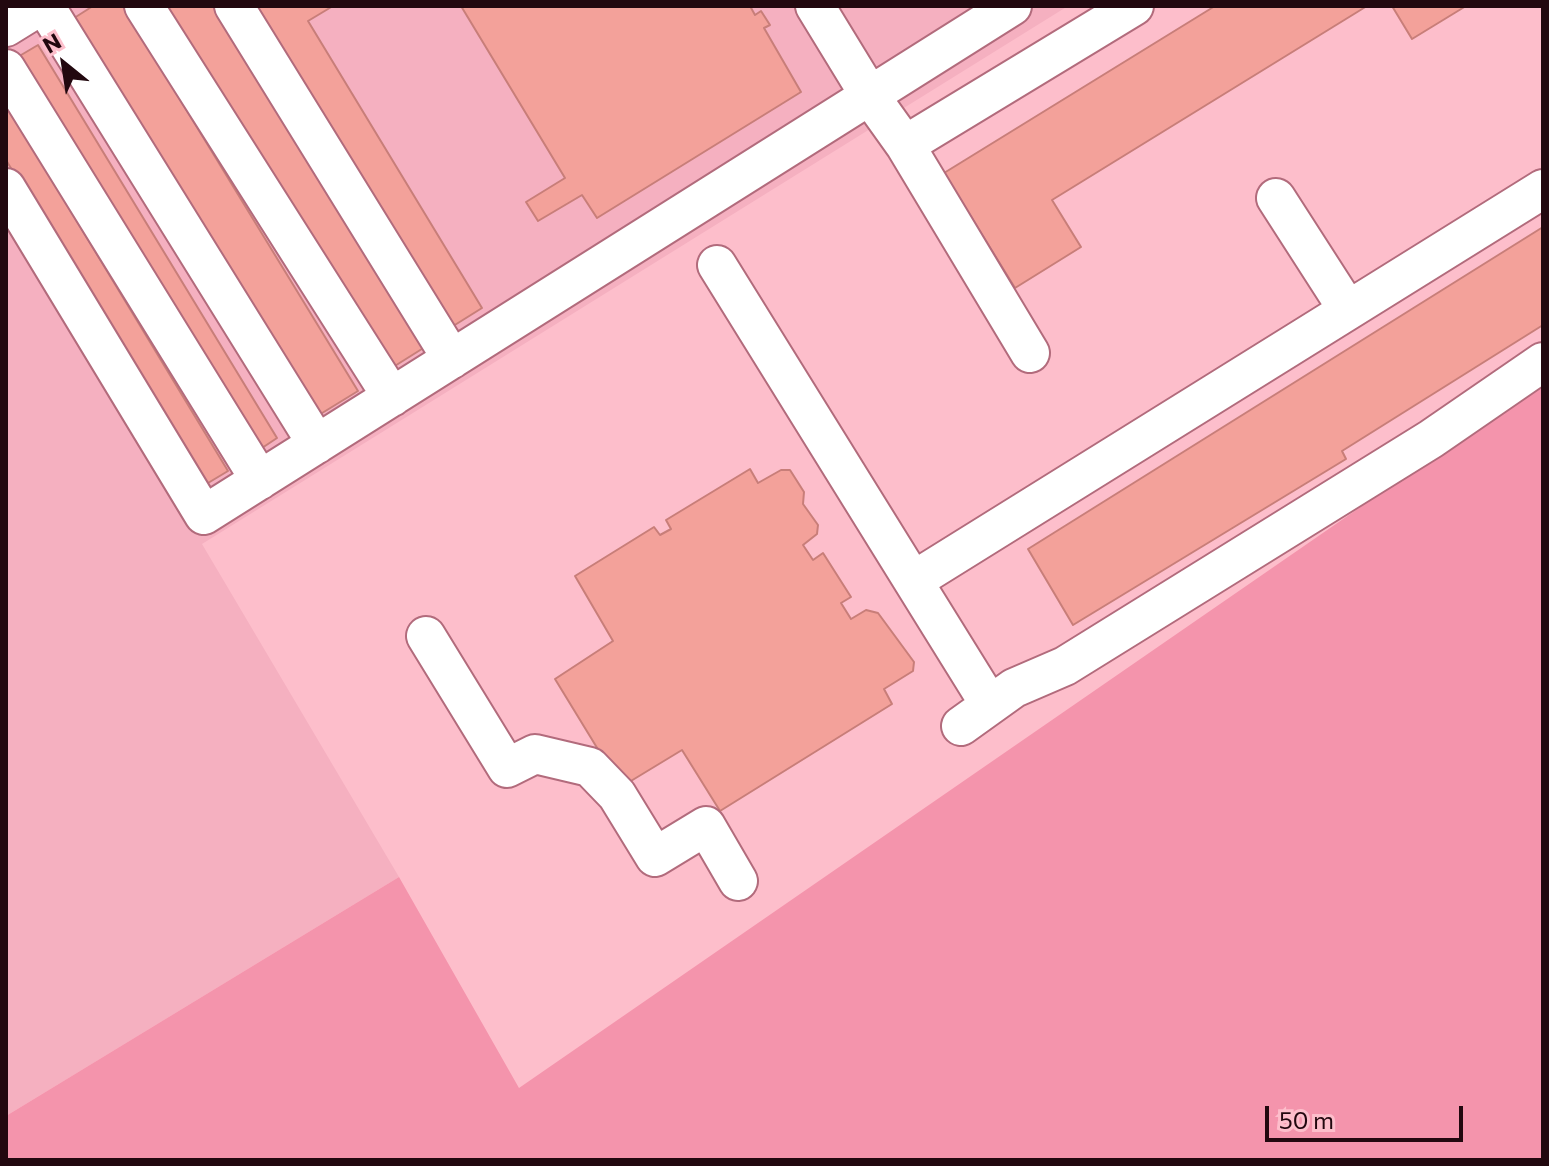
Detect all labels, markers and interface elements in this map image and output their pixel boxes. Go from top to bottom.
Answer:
north arrow [24,24,104,104]
text: N [38,27,66,59]
scale bar [1269,1090,1467,1140]
text: 50 m [1279,1105,1334,1134]

